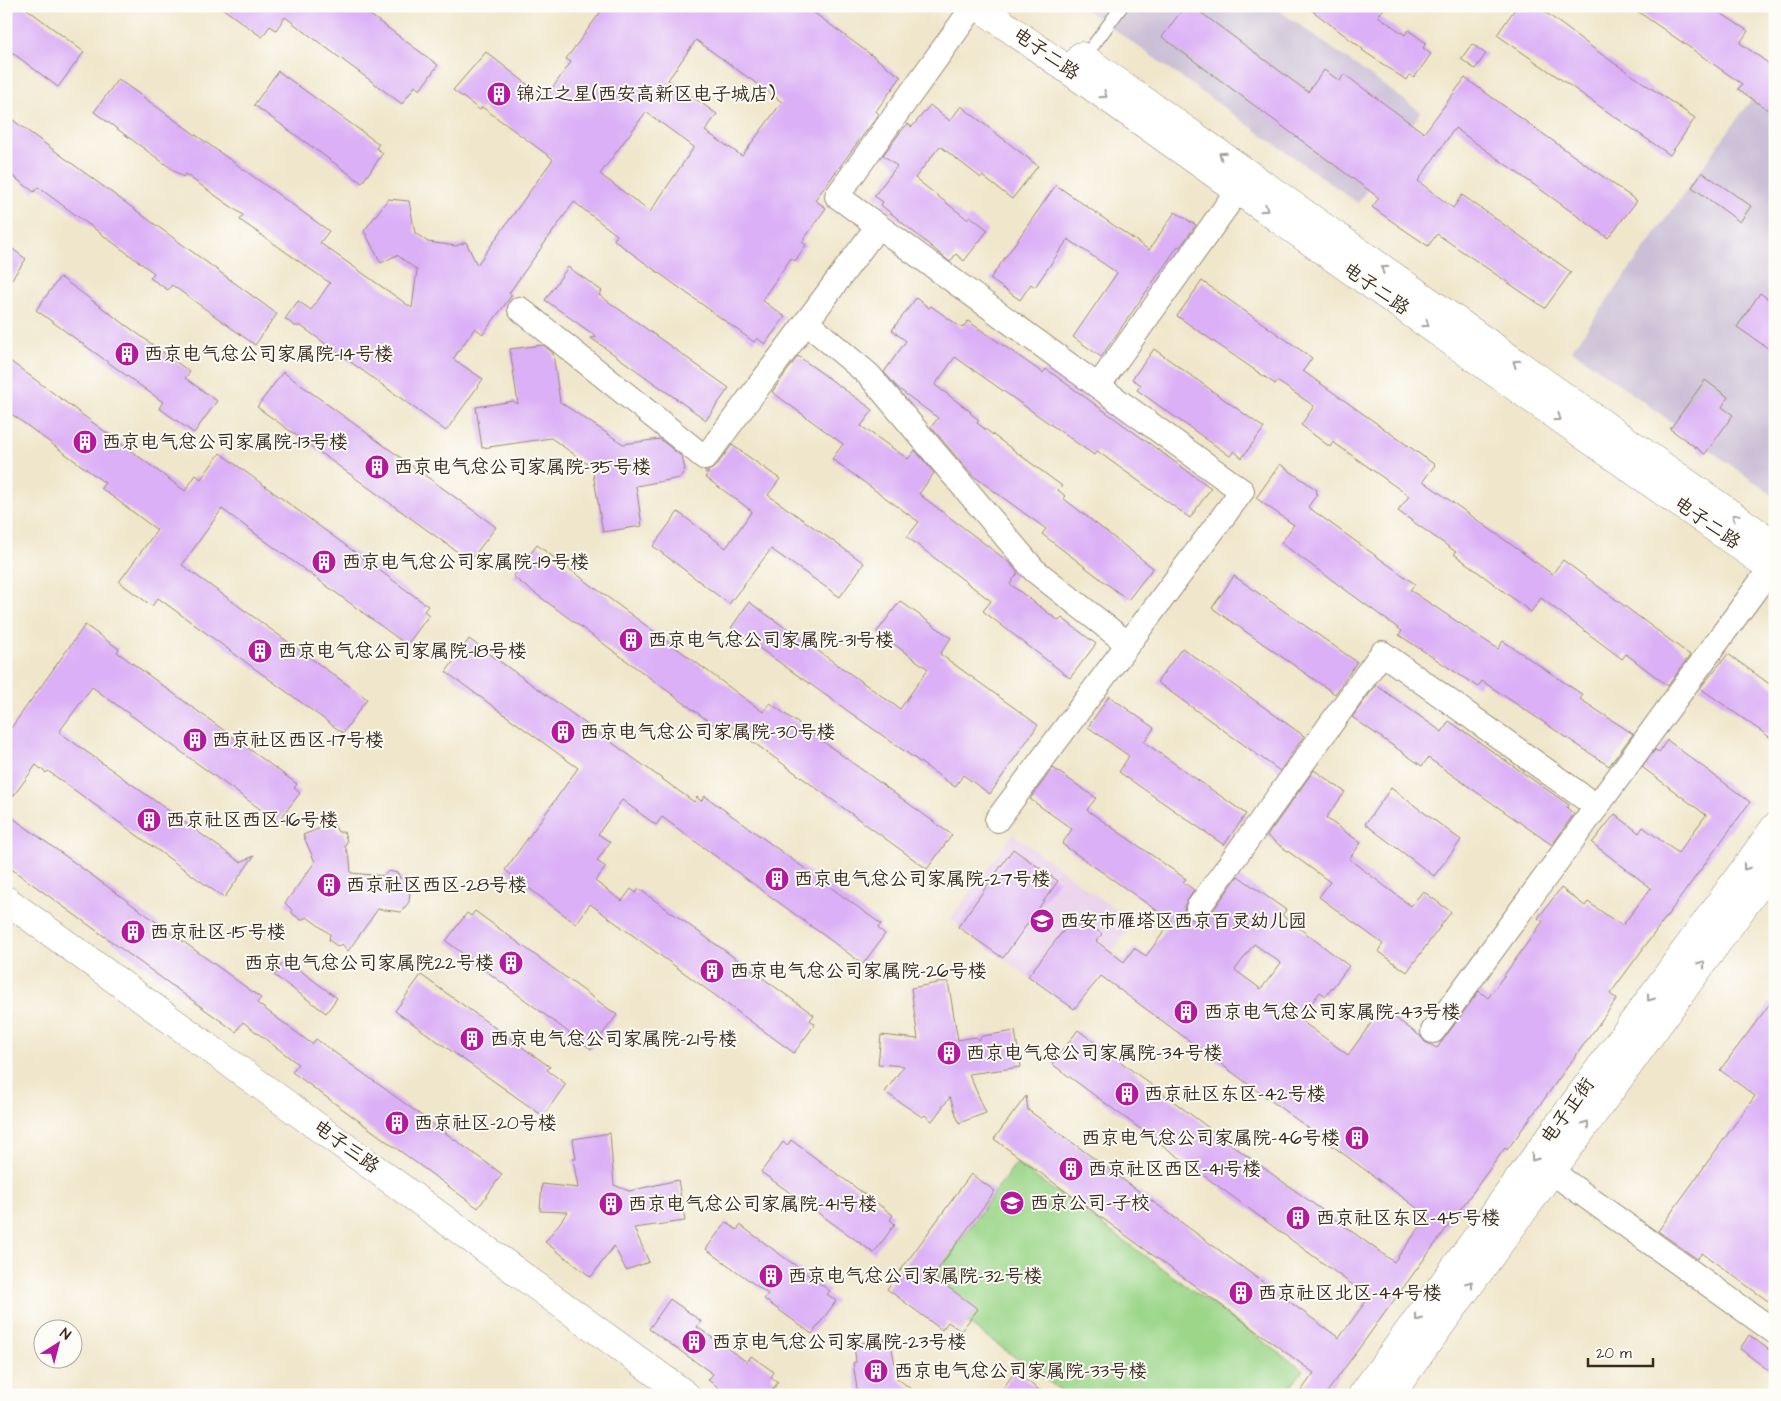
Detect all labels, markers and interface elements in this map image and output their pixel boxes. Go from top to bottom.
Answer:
street label: 电子二路 [1007,21,1085,87]
building icon: 锦江之星(西安高新区电子城店) [486,81,512,107]
place label: 锦江之星(西安高新区电子城店) [516,81,776,108]
one-way arrow [1098,89,1107,98]
one-way arrow [1218,152,1228,161]
one-way arrow [1259,203,1268,212]
street label: 电子二路 [1337,256,1415,322]
one-way arrow [1380,266,1389,275]
one-way arrow [1420,318,1430,327]
building icon: 西京电气总公司家属院-14号楼 [114,341,140,367]
place label: 西京电气总公司家属院-14号楼 [144,341,393,368]
one-way arrow [1512,360,1522,369]
one-way arrow [1552,412,1562,421]
building icon: 西京电气总公司家属院-13号楼 [72,429,98,455]
place label: 西京电气总公司家属院-13号楼 [102,429,348,456]
building icon: 西京电气总公司家属院-35号楼 [364,454,390,480]
place label: 西京电气总公司家属院-35号楼 [394,454,651,481]
street label: 电子二路 [1668,490,1746,556]
one-way arrow [1731,514,1741,523]
building icon: 西京电气总公司家属院-19号楼 [311,549,337,575]
place label: 西京电气总公司家属院-19号楼 [342,549,589,576]
building icon: 西京电气总公司家属院-31号楼 [618,627,644,653]
place label: 西京电气总公司家属院-31号楼 [648,627,894,654]
building icon: 西京电气总公司家属院-18号楼 [247,638,273,664]
place label: 西京电气总公司家属院-18号楼 [278,638,527,665]
building icon: 西京电气总公司家属院-30号楼 [550,719,576,745]
place label: 西京电气总公司家属院-30号楼 [580,719,836,746]
building icon: 西京社区西区-17号楼 [182,727,208,753]
place label: 西京社区西区-17号楼 [212,727,384,754]
building icon: 西京社区西区-16号楼 [136,807,162,833]
place label: 西京社区西区-16号楼 [166,807,338,834]
one-way arrow [1743,861,1752,871]
building icon: 西京电气总公司家属院-27号楼 [764,866,790,892]
place label: 西京电气总公司家属院-27号楼 [794,866,1050,893]
building icon: 西京社区西区-28号楼 [316,872,342,898]
place label: 西京社区西区-28号楼 [346,872,527,899]
school or university icon: 西安市雁塔区西京百灵幼儿园 [1029,908,1055,934]
place label: 西安市雁塔区西京百灵幼儿园 [1060,908,1307,935]
building icon: 西京社区-15号楼 [120,919,146,945]
place label: 西京社区-15号楼 [150,919,286,946]
place label: 西京电气总公司家属院22号楼 [244,950,494,977]
building icon: 西京电气总公司家属院22号楼 [498,950,524,976]
building icon: 西京电气总公司家属院-26号楼 [699,958,725,984]
place label: 西京电气总公司家属院-26号楼 [730,958,987,985]
one-way arrow [1696,960,1705,970]
one-way arrow [1648,992,1656,1001]
building icon: 西京电气总公司家属院-43号楼 [1173,999,1199,1025]
place label: 西京电气总公司家属院-43号楼 [1204,999,1461,1026]
building icon: 西京电气总公司家属院-21号楼 [459,1026,485,1052]
place label: 西京电气总公司家属院-21号楼 [490,1026,737,1053]
building icon: 西京电气总公司家属院-34号楼 [936,1040,962,1066]
place label: 西京电气总公司家属院-34号楼 [966,1040,1223,1067]
street label: 电子正街 [1535,1072,1601,1150]
building icon: 西京社区东区-42号楼 [1114,1081,1140,1107]
place label: 西京社区东区-42号楼 [1144,1081,1326,1108]
building icon: 西京社区-20号楼 [384,1110,410,1136]
place label: 西京社区-20号楼 [414,1110,557,1137]
street label: 电子三路 [307,1114,385,1180]
one-way arrow [1580,1120,1589,1130]
place label: 西京电气总公司家属院-46号楼 [1081,1125,1340,1152]
building icon: 西京电气总公司家属院-46号楼 [1344,1125,1370,1151]
one-way arrow [1531,1152,1540,1162]
building icon: 西京社区西区-41号楼 [1058,1156,1084,1182]
place label: 西京社区西区-41号楼 [1088,1156,1261,1183]
school or university icon: 西京公司-子校 [999,1190,1025,1216]
place label: 西京公司-子校 [1030,1190,1150,1217]
building icon: 西京电气总公司家属院-41号楼 [598,1191,624,1217]
place label: 西京电气总公司家属院-41号楼 [628,1191,877,1218]
building icon: 西京社区东区-45号楼 [1285,1205,1311,1231]
place label: 西京社区东区-45号楼 [1316,1205,1500,1232]
building icon: 西京电气总公司家属院-32号楼 [758,1263,784,1289]
place label: 西京电气总公司家属院-32号楼 [788,1263,1042,1290]
building icon: 西京社区北区-44号楼 [1228,1280,1254,1306]
place label: 西京社区北区-44号楼 [1258,1280,1442,1307]
one-way arrow [1464,1280,1473,1290]
one-way arrow [1415,1312,1424,1322]
north arrow [32,1318,82,1368]
text: N [56,1324,75,1345]
building icon: 西京电气总公司家属院-23号楼 [681,1329,707,1355]
place label: 西京电气总公司家属院-23号楼 [712,1329,966,1356]
scale bar [1588,1336,1654,1368]
text: 20 m [1596,1343,1632,1364]
building icon: 西京电气总公司家属院-33号楼 [863,1358,889,1384]
place label: 西京电气总公司家属院-33号楼 [894,1358,1147,1385]

